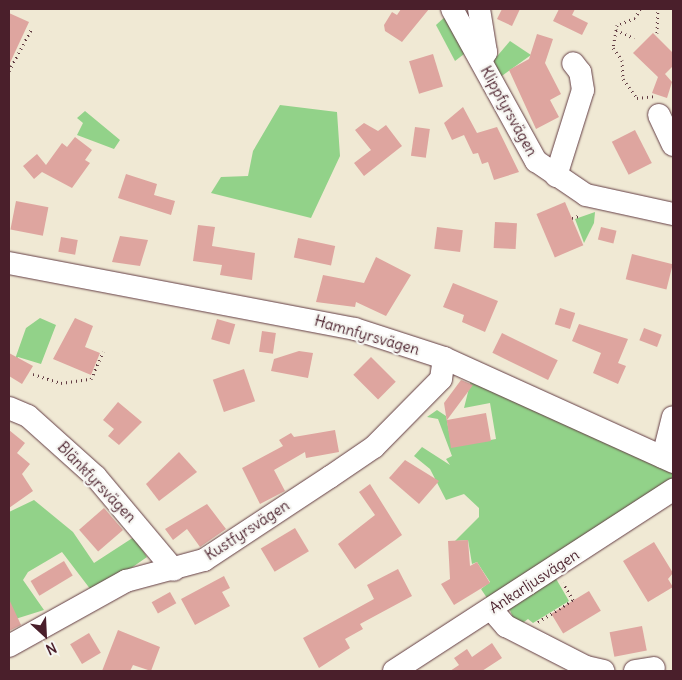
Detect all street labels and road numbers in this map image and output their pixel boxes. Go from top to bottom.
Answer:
street label: Klippfyrsvägen [477,63,541,159]
street label: Hamnfyrsvägen [312,311,422,359]
street label: Blänkfyrsvägen [54,438,140,526]
street label: Kustfyrsvägen [201,496,293,564]
street label: Ankarljusvägen [486,545,582,617]

